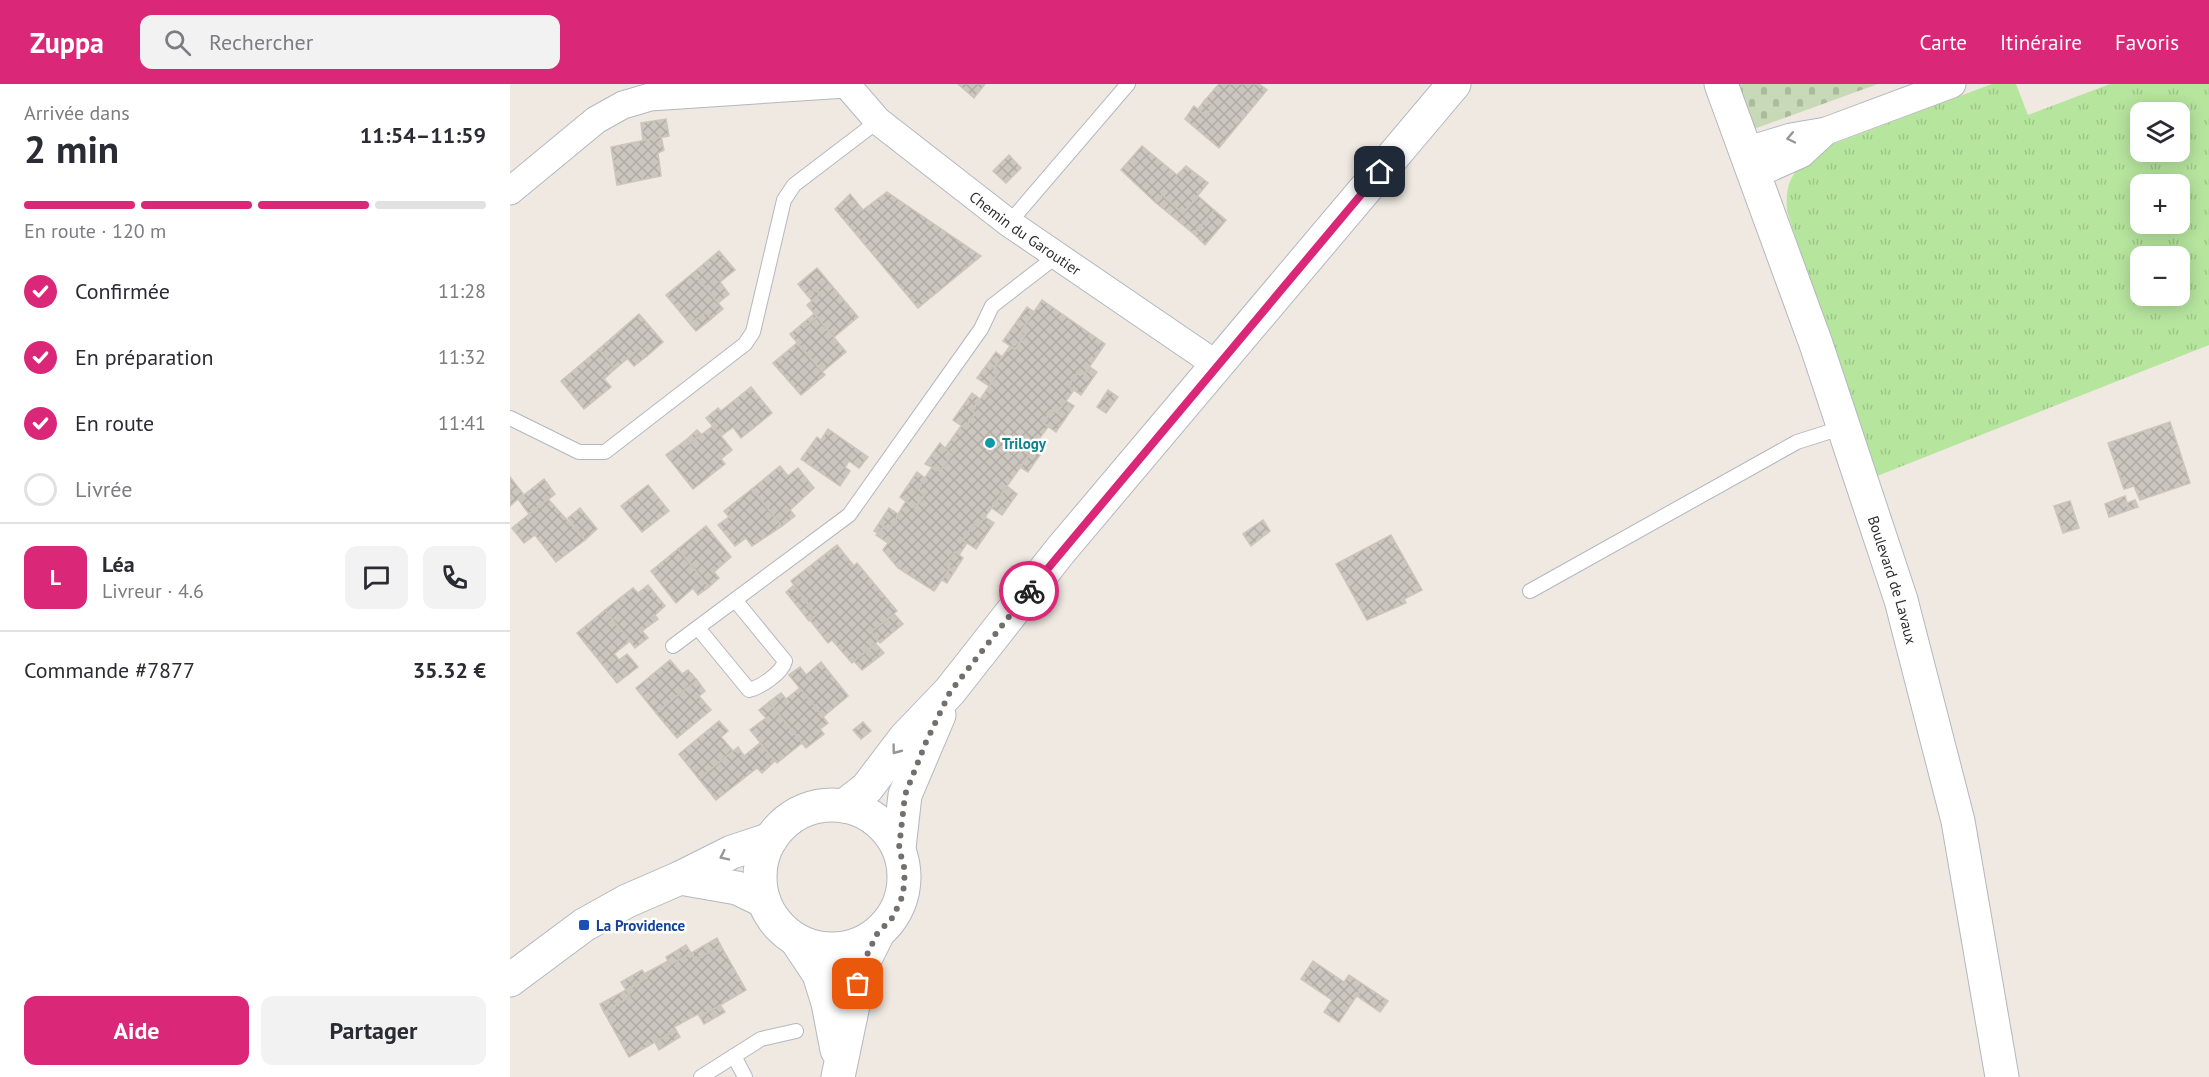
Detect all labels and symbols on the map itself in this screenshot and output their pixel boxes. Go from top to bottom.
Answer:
one-way arrow [1786,130,1796,143]
pin [1354,146,1405,197]
street label: Chemin du Garoutier [966,186,1085,279]
place label: Trilogy [1002,434,1047,453]
marker: Trilogy [983,436,997,450]
street label: Boulevard de Lavaux [1864,513,1922,646]
courier [999,561,1059,621]
one-way arrow [893,743,904,754]
one-way arrow [720,849,731,860]
place label: La Providence [596,916,686,935]
marker: La Providence [577,918,591,932]
pin [832,958,883,1009]

